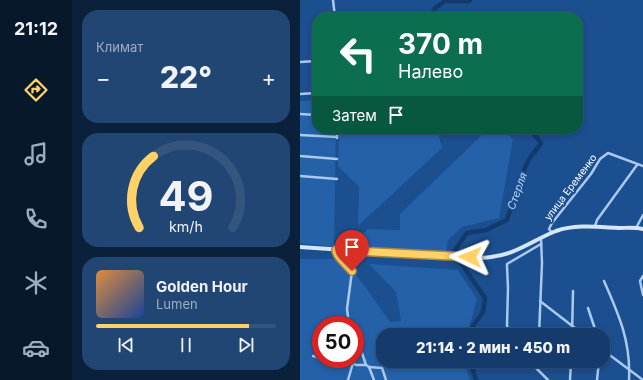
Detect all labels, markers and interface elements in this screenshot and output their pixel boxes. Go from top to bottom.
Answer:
text: 21:12 [14,18,58,39]
text: 370 m [398,27,483,61]
icon: left [332,28,384,80]
text: Климат [96,39,143,55]
text: 22° [160,59,212,95]
text: Налево [398,61,463,82]
text: − [96,65,111,91]
text: + [261,65,276,91]
icon: directions [22,76,50,104]
icon: arrive [385,104,407,126]
text: Затем [332,106,377,125]
icon: music [22,140,50,168]
street label: улица Еременко [541,152,599,222]
text: 49 [158,171,214,221]
water label: Стерля [504,171,530,211]
icon: phone [22,205,50,233]
text: km/h [169,218,203,235]
pin [335,230,369,271]
icon: arrive [341,236,363,258]
position arrow [449,236,491,278]
icon: climate [22,269,50,297]
text: Golden Hour [156,277,248,296]
text: Lumen [156,296,198,312]
speed limit sign: 50 [312,316,364,368]
icon: car [22,334,50,362]
icon: previous [115,334,137,356]
icon: pause [175,334,197,356]
icon: next [235,334,257,356]
text: 21:14 · 2 мин · 450 m [416,338,570,357]

